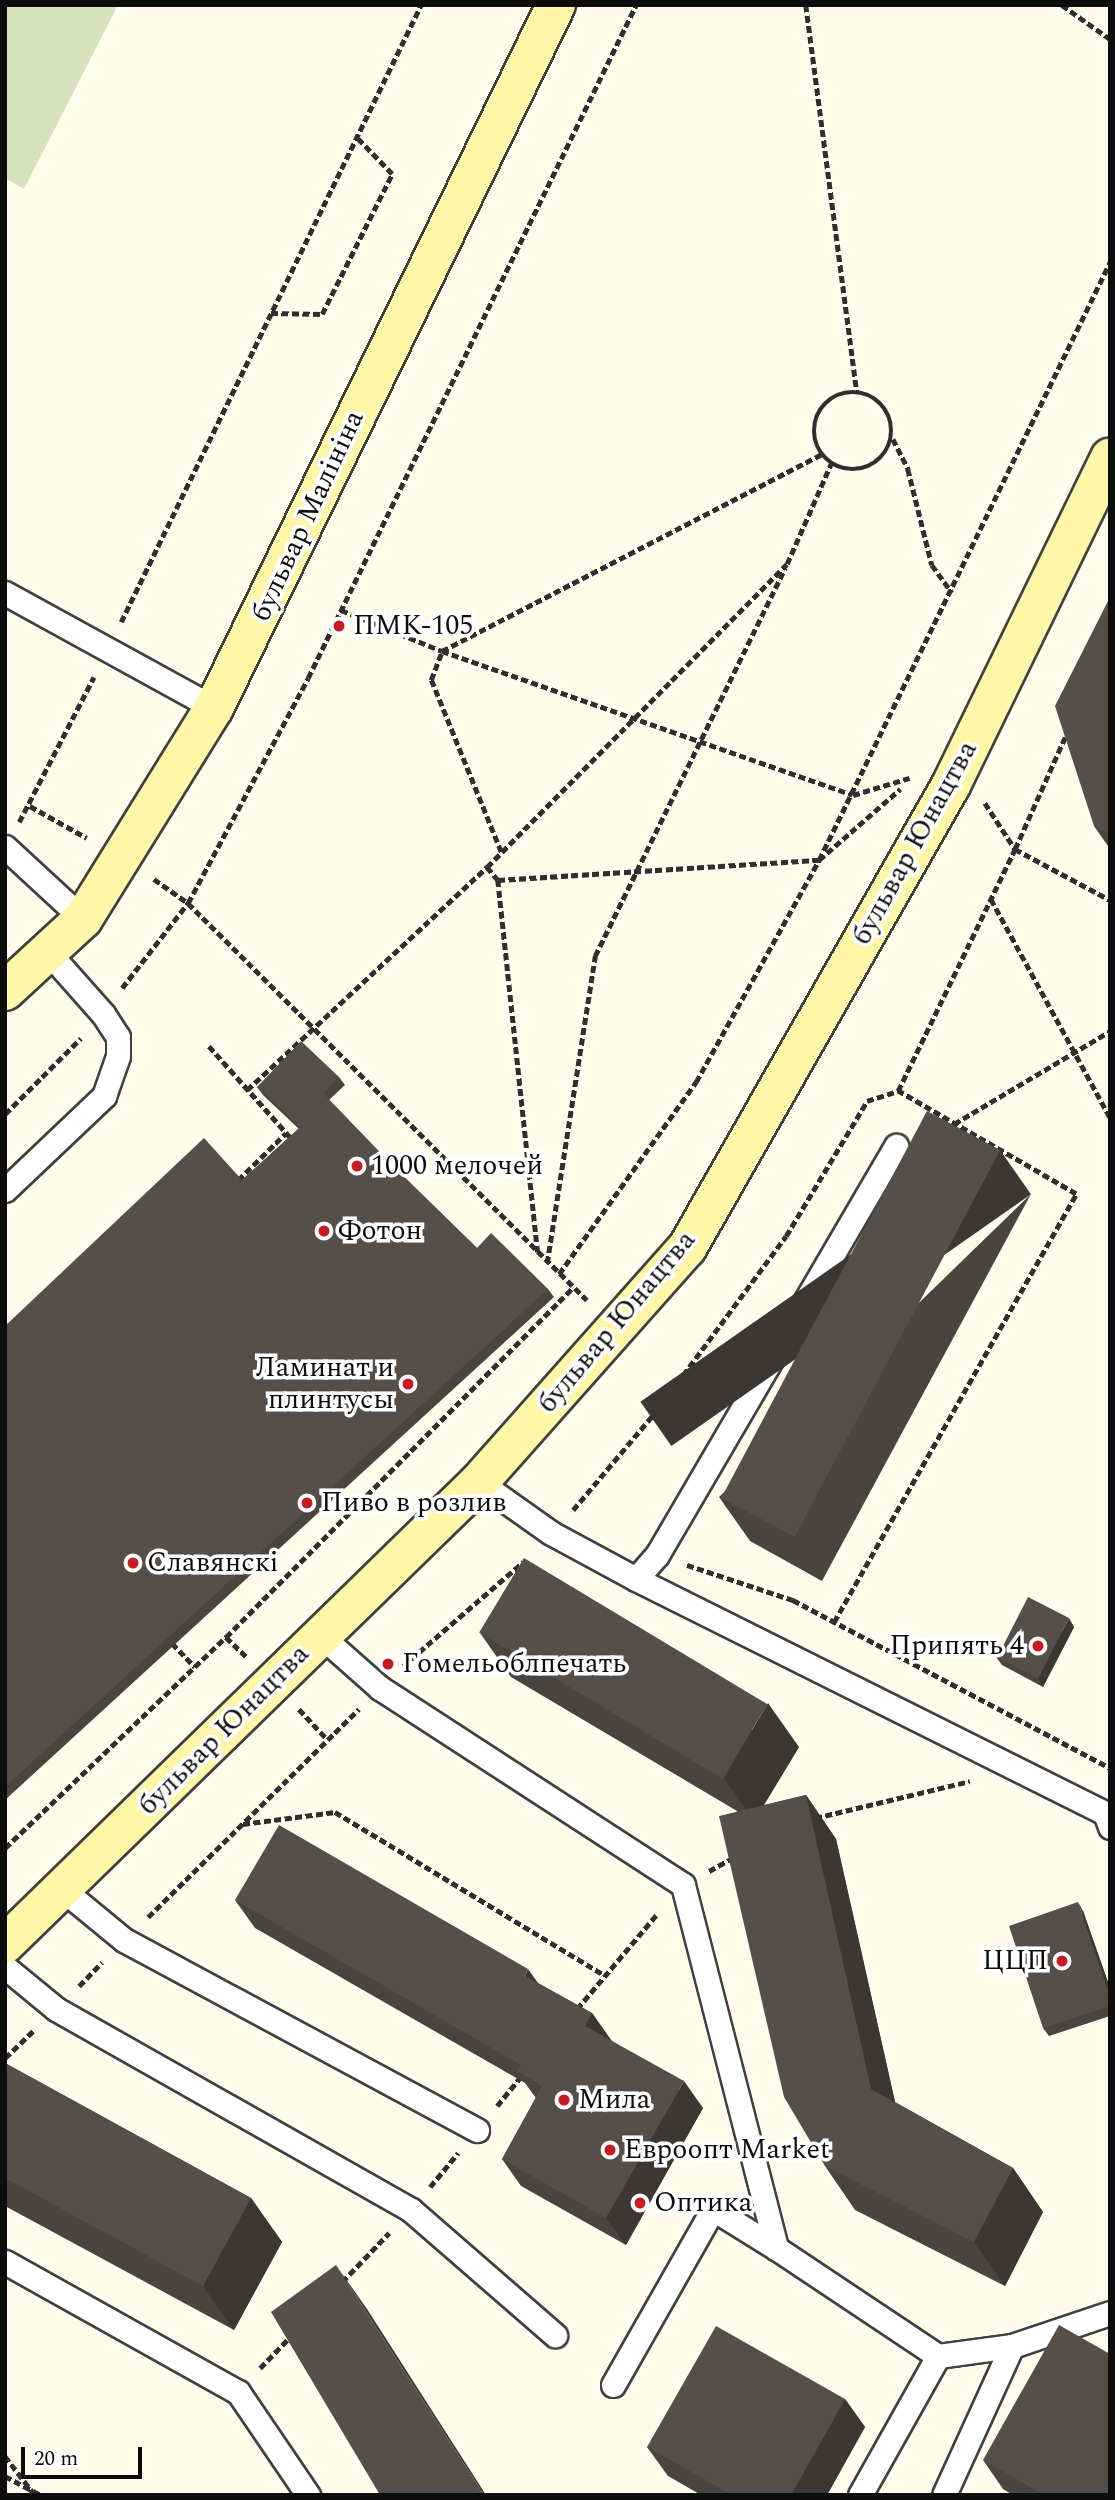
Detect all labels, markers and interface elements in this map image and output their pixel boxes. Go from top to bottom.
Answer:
street label: бульвар Малініна [244,405,372,627]
place label: ПМК-105 [353,609,473,643]
marker: ПМК-105 [331,618,347,634]
street label: бульвар Юнацтва [845,735,985,951]
place label: 1000 мелочей [371,1149,543,1183]
marker: 1000 мелочей [349,1158,365,1174]
place label: Фотон [338,1214,422,1248]
marker: Фотон [316,1223,332,1239]
street label: бульвар Юнацтва [531,1224,703,1420]
place label: Ламинат и плинтусы [256,1351,394,1417]
marker: Ламинат и плинтусы [400,1376,416,1392]
place label: Пиво в розлив [321,1486,506,1520]
marker: Пиво в розлив [299,1495,315,1511]
place label: Славянскі [147,1546,279,1580]
marker: Славянскі [125,1555,141,1571]
place label: Припять 4 [889,1629,1024,1663]
street label: бульвар Юнацтва [132,1638,316,1822]
marker: Припять 4 [1030,1638,1046,1654]
place label: Гомельоблпечать [402,1647,626,1681]
marker: Гомельоблпечать [380,1656,396,1672]
place label: ЦЦП [982,1944,1048,1978]
marker: ЦЦП [1054,1953,1070,1969]
place label: Мила [578,2083,650,2117]
marker: Мила [556,2092,572,2108]
place label: Евроопт Market [624,2133,830,2167]
marker: Евроопт Market [602,2142,618,2158]
place label: Оптика [654,2186,752,2220]
marker: Оптика [632,2195,648,2211]
scale bar [24,2434,145,2478]
text: 20 m [34,2443,78,2475]

